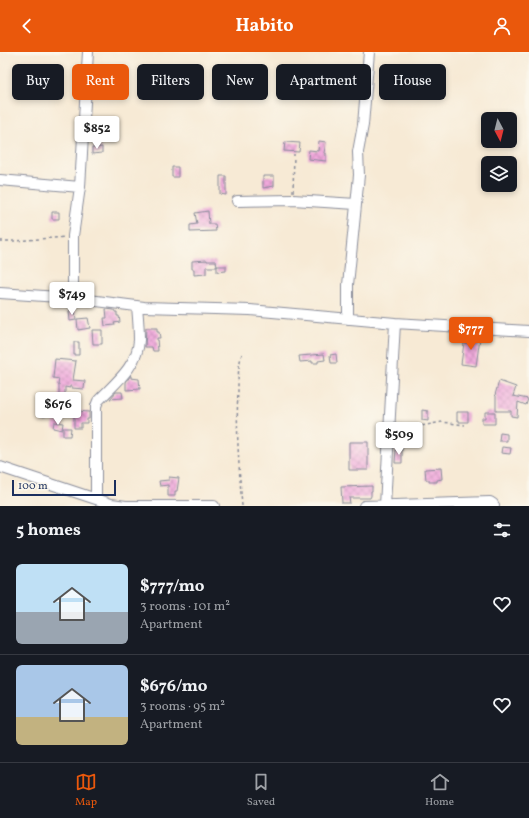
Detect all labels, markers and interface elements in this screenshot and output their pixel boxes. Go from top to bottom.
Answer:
text: Habito [236,14,293,39]
icon: back [16,15,38,37]
icon: person [491,15,513,37]
chip: Buy [12,64,64,100]
chip: Rent [72,64,129,100]
chip: Filters [137,64,204,100]
chip: New [212,64,268,100]
chip: Apartment [276,64,371,100]
chip: House [379,64,446,100]
north arrow [481,112,517,148]
map controls [481,112,517,192]
pin: $852 [73,116,121,150]
text: $852 [83,120,111,138]
button: layers [481,156,517,192]
pin: $749 [48,282,96,316]
text: $749 [58,286,86,304]
pin: $777 [447,317,495,351]
text: $777 [458,321,484,339]
pin: $676 [34,392,82,426]
text: $676 [44,396,72,414]
pin: $509 [375,422,423,456]
text: $509 [385,426,413,444]
scale bar [12,478,116,497]
text: 100 m [18,479,48,494]
text: 5 homes [16,519,81,542]
icon: filters [491,519,513,541]
text: $777/mo [140,575,204,598]
icon: home [48,580,96,628]
icon: heart [491,593,513,615]
text: 3 rooms · 101 m² [140,598,230,616]
text: Apartment [140,616,203,634]
text: $676/mo [140,675,208,698]
icon: home [48,681,96,729]
icon: heart [491,694,513,716]
text: 3 rooms · 95 m² [140,698,225,716]
text: Apartment [140,716,203,734]
tab: Map [75,771,97,810]
tab: Saved [247,771,275,810]
tab: Home [425,771,454,810]

